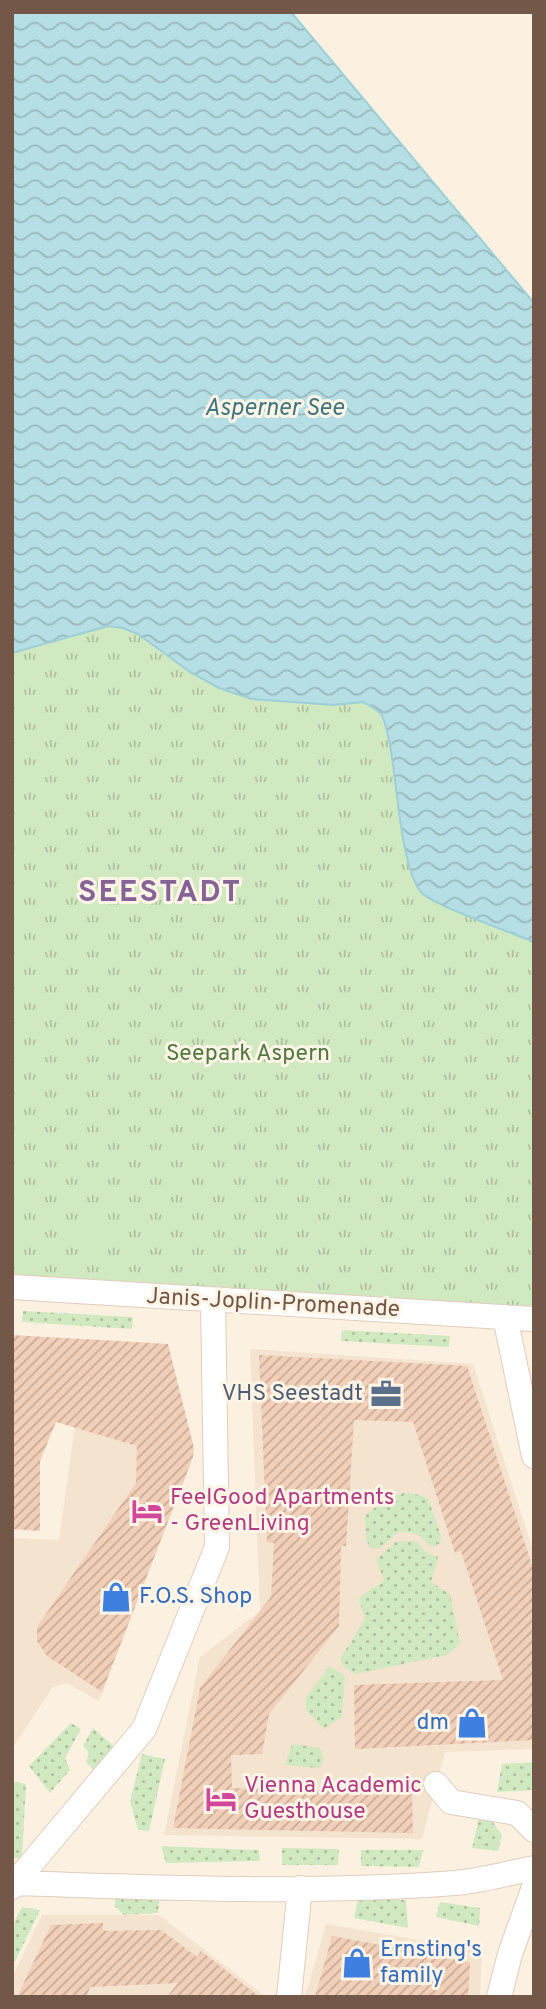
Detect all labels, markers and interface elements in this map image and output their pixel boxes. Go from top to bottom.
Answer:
water label: Asperner See [204,394,344,424]
district label: SEESTADT [78,875,242,912]
park label: Seepark Aspern [166,1040,330,1069]
street label: Janis-Joplin-Promenade [145,1283,401,1325]
office icon: VHS Seestadt [369,1377,403,1411]
place label: VHS Seestadt [222,1380,363,1409]
place label: FeelGood Apartments - GreenLiving [170,1484,395,1539]
hotel icon: FeelGood Apartments - GreenLiving [130,1494,164,1528]
shop icon: F.O.S. Shop [99,1580,133,1614]
place label: F.O.S. Shop [139,1583,252,1612]
shop icon: dm [455,1706,489,1740]
place label: dm [417,1709,449,1738]
place label: Vienna Academic Guesthouse [244,1772,422,1827]
hotel icon: Vienna Academic Guesthouse [204,1782,238,1816]
place label: Ernsting's family [380,1936,482,1991]
shop icon: Ernsting's family [340,1946,374,1980]

